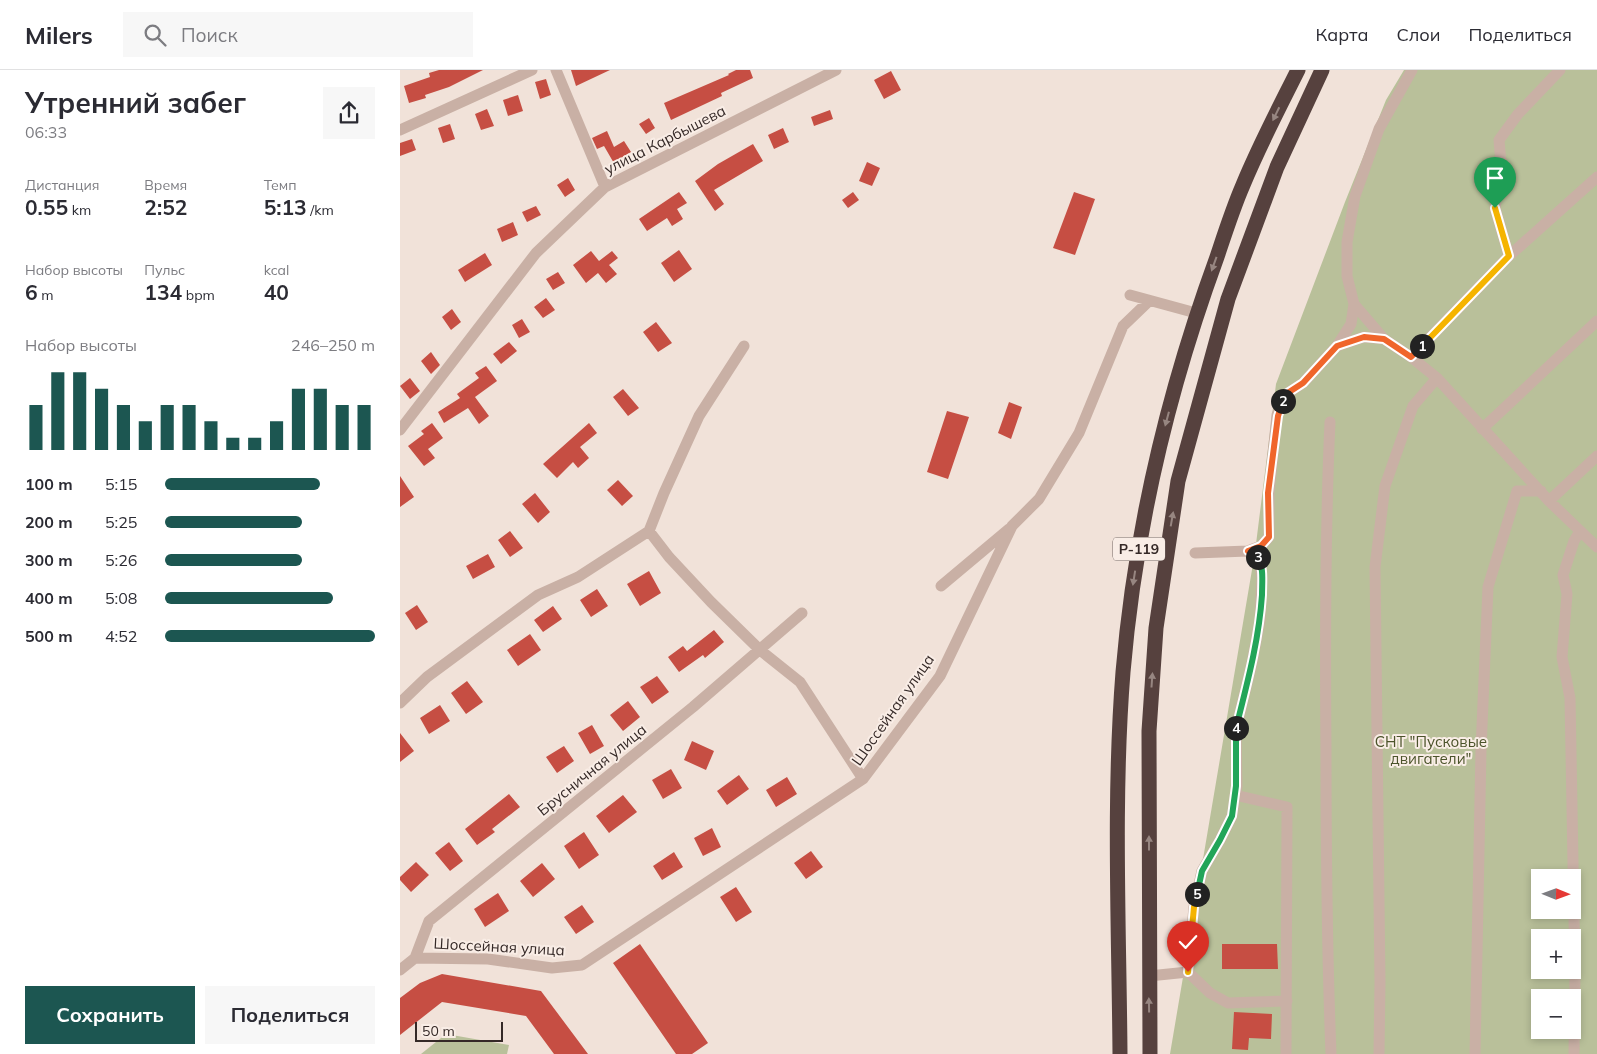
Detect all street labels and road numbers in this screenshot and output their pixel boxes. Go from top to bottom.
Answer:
street label: улица Карбышева [601,101,729,178]
road number: Р-119 [1113,538,1165,560]
street label: Шоссейная улица [847,650,938,769]
street label: Брусничная улица [533,720,650,820]
street label: Шоссейная улица [433,934,565,959]

